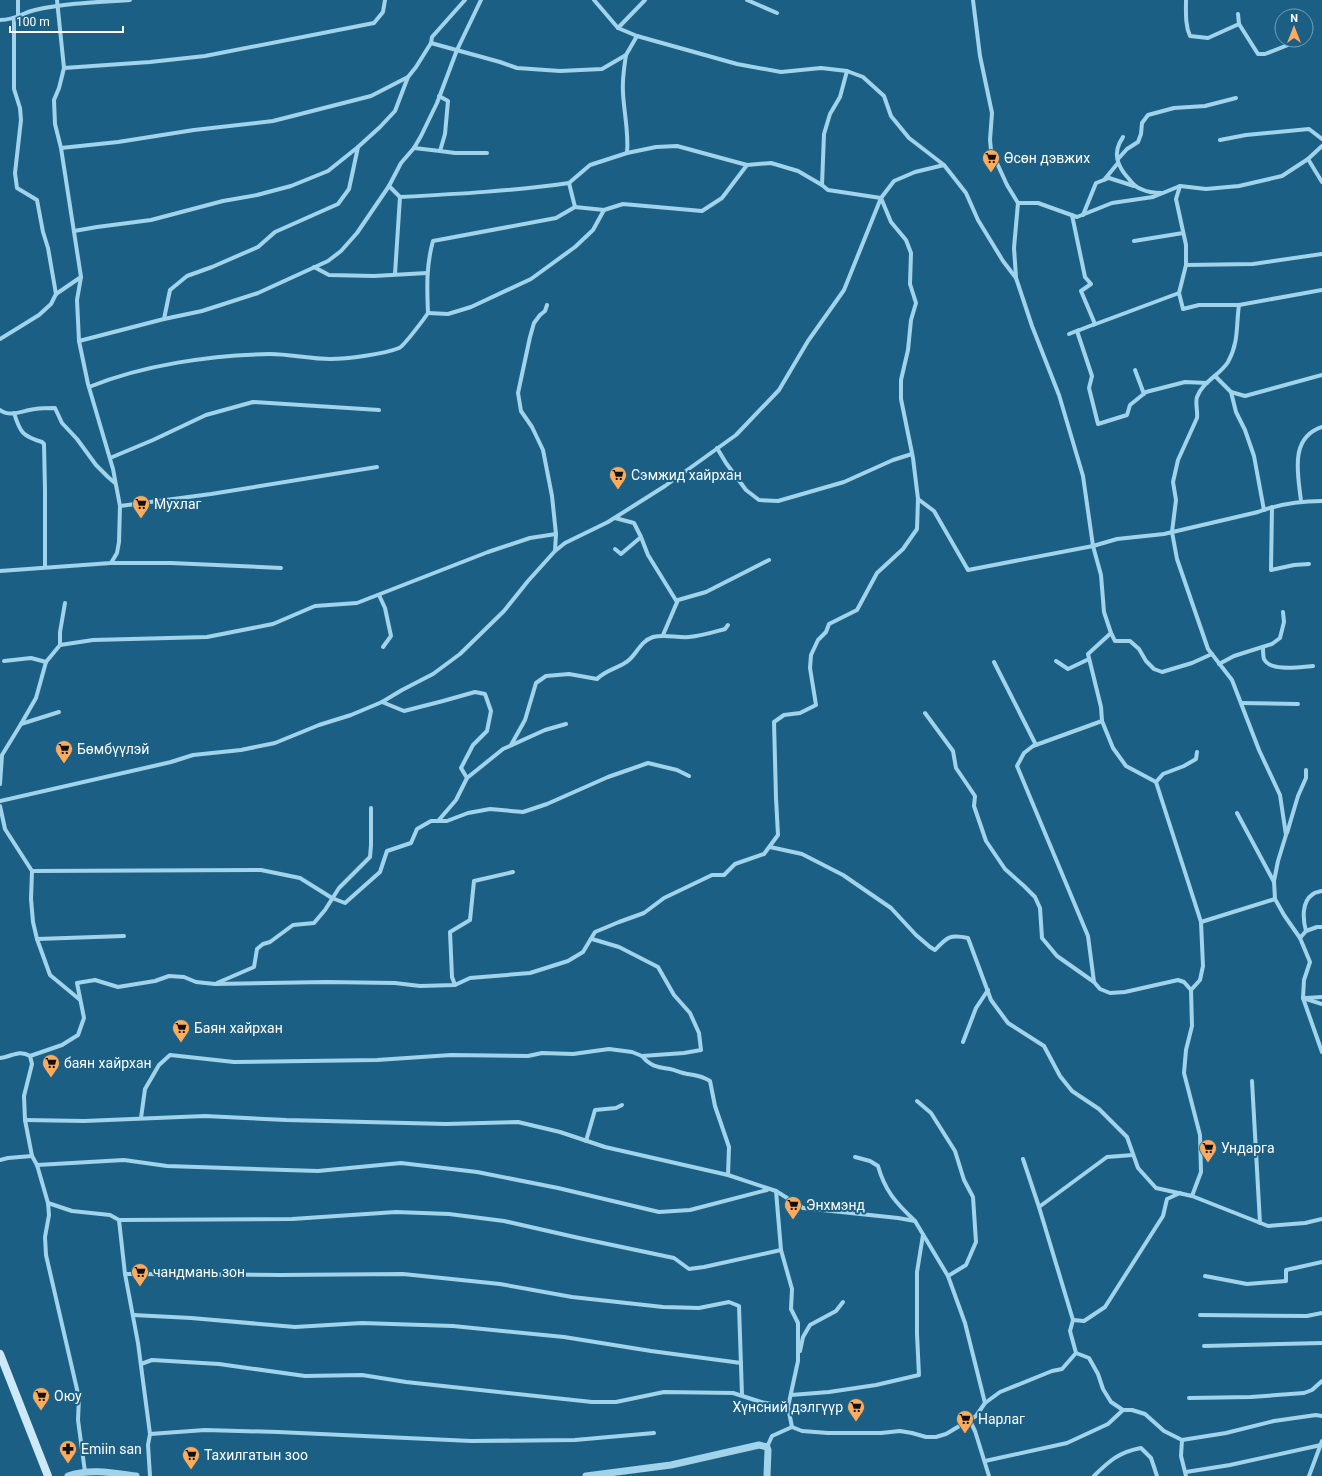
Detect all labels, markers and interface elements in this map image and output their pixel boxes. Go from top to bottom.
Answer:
scale bar [10,8,123,34]
north arrow [1274,8,1314,48]
text: N [1290,12,1298,25]
text: 100 m [16,15,50,29]
supermarket icon: Өсөн дэвжих [981,148,1001,173]
place label: Өсөн дэвжих [1004,150,1090,166]
supermarket icon: Сэмжид хайрхан [608,465,628,490]
place label: Сэмжид хайрхан [631,467,742,483]
supermarket icon: Мухлаг [131,494,151,519]
place label: Мухлаг [154,496,202,512]
supermarket icon: Бөмбүүлэй [54,739,74,764]
place label: Бөмбүүлэй [77,741,149,757]
supermarket icon: Баян хайрхан [171,1018,191,1043]
place label: Баян хайрхан [194,1020,283,1036]
supermarket icon: баян хайрхан [41,1053,61,1078]
place label: баян хайрхан [64,1055,152,1071]
supermarket icon: Ундарга [1198,1138,1218,1163]
place label: Ундарга [1221,1140,1275,1156]
supermarket icon: Энхмэнд [783,1195,803,1220]
place label: Энхмэнд [806,1197,865,1213]
supermarket icon: чандмань зон [130,1262,150,1287]
place label: чандмань зон [153,1264,245,1280]
supermarket icon: Оюу [31,1386,51,1411]
place label: Оюу [54,1388,82,1404]
supermarket icon: Хүнсний дэлгүүр [846,1397,866,1422]
place label: Хүнсний дэлгүүр [733,1399,843,1415]
supermarket icon: Нарлаг [955,1409,975,1434]
place label: Нарлаг [978,1411,1025,1427]
pharmacy icon: Emiin san [58,1439,78,1464]
place label: Emiin san [81,1441,142,1457]
supermarket icon: Тахилгатын зоо [181,1445,201,1470]
place label: Тахилгатын зоо [204,1447,308,1463]

